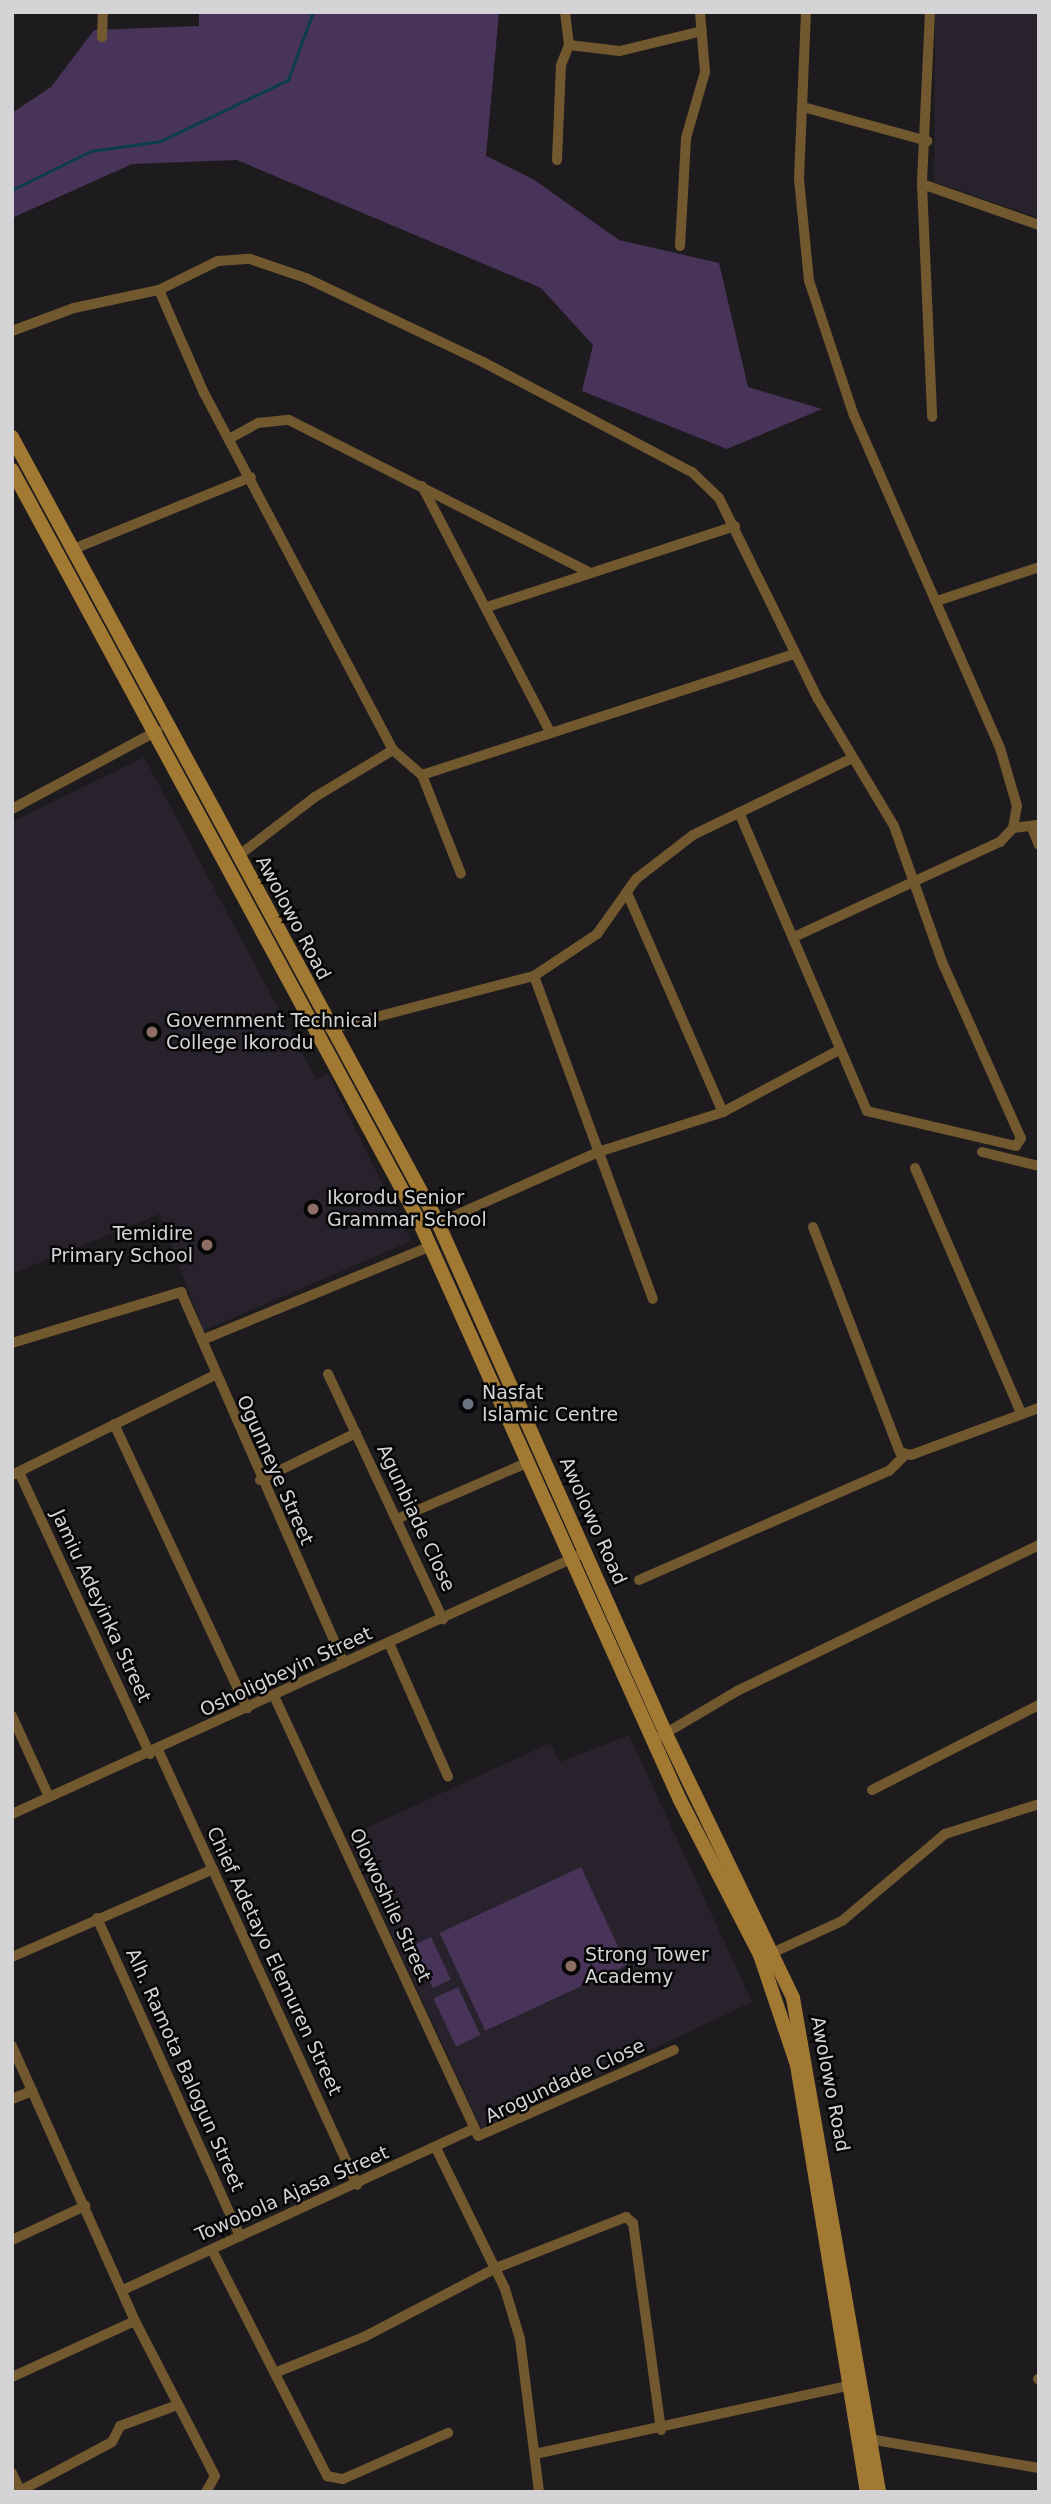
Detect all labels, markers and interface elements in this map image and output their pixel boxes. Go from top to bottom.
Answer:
street label: Awolowo Road [251,852,335,984]
place label: Government Technical College Ikorodu [166,1010,378,1054]
marker: Government Technical College Ikorodu [144,1024,160,1040]
place label: Ikorodu Senior Grammar School [327,1187,487,1231]
marker: Ikorodu Senior Grammar School [305,1201,321,1217]
place label: Temidire Primary School [50,1223,193,1267]
marker: Temidire Primary School [199,1237,215,1253]
place label: Nasfat Islamic Centre [482,1382,618,1426]
street label: Ogunneye Street [232,1392,318,1548]
marker: Nasfat Islamic Centre [460,1396,476,1412]
street label: Agunbiade Close [372,1441,460,1595]
street label: Awolowo Road [555,1454,631,1588]
street label: Jamiu Adeyinka Street [46,1506,156,1706]
street label: Osholigbeyin Street [196,1622,376,1722]
street label: Chief Adetayo Elemuren Street [202,1823,346,2099]
street label: Olowoshile Street [344,1825,436,1985]
place label: Strong Tower Academy [585,1944,709,1988]
street label: Alh. Ramota Balogun Street [121,1945,249,2195]
marker: Strong Tower Academy [563,1958,579,1974]
street label: Awolowo Road [806,2014,854,2154]
street label: Arogundade Close [482,2034,648,2128]
street label: Towobola Ajasa Street [192,2141,392,2247]

